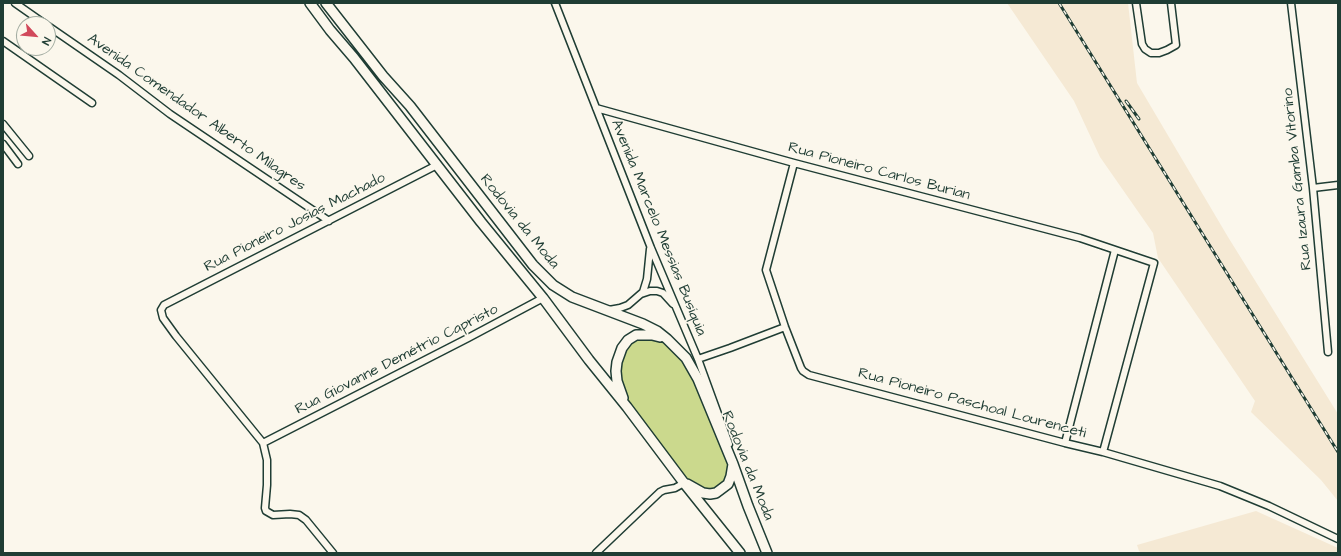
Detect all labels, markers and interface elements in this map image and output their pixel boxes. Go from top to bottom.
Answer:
north arrow [16,16,56,56]
street label: Avenida Comendador Alberto Milagres [83,30,309,196]
text: N [38,35,54,48]
street label: Rua Izaura Gamba Vitorino [1279,87,1317,271]
street label: Avenida Marcelo Messias Busíquia [606,117,710,339]
street label: Rua Pioneiro Carlos Burian [786,139,972,205]
street label: Rua Pioneiro Josias Machado [201,169,389,277]
street label: Rodovia da Moda [475,171,563,273]
street label: Rua Giovanne Demétrio Capristo [292,301,502,419]
street label: Rua Pioneiro Paschoal Lourenceti [856,365,1088,443]
street label: Rodovia da Moda [717,409,777,523]

